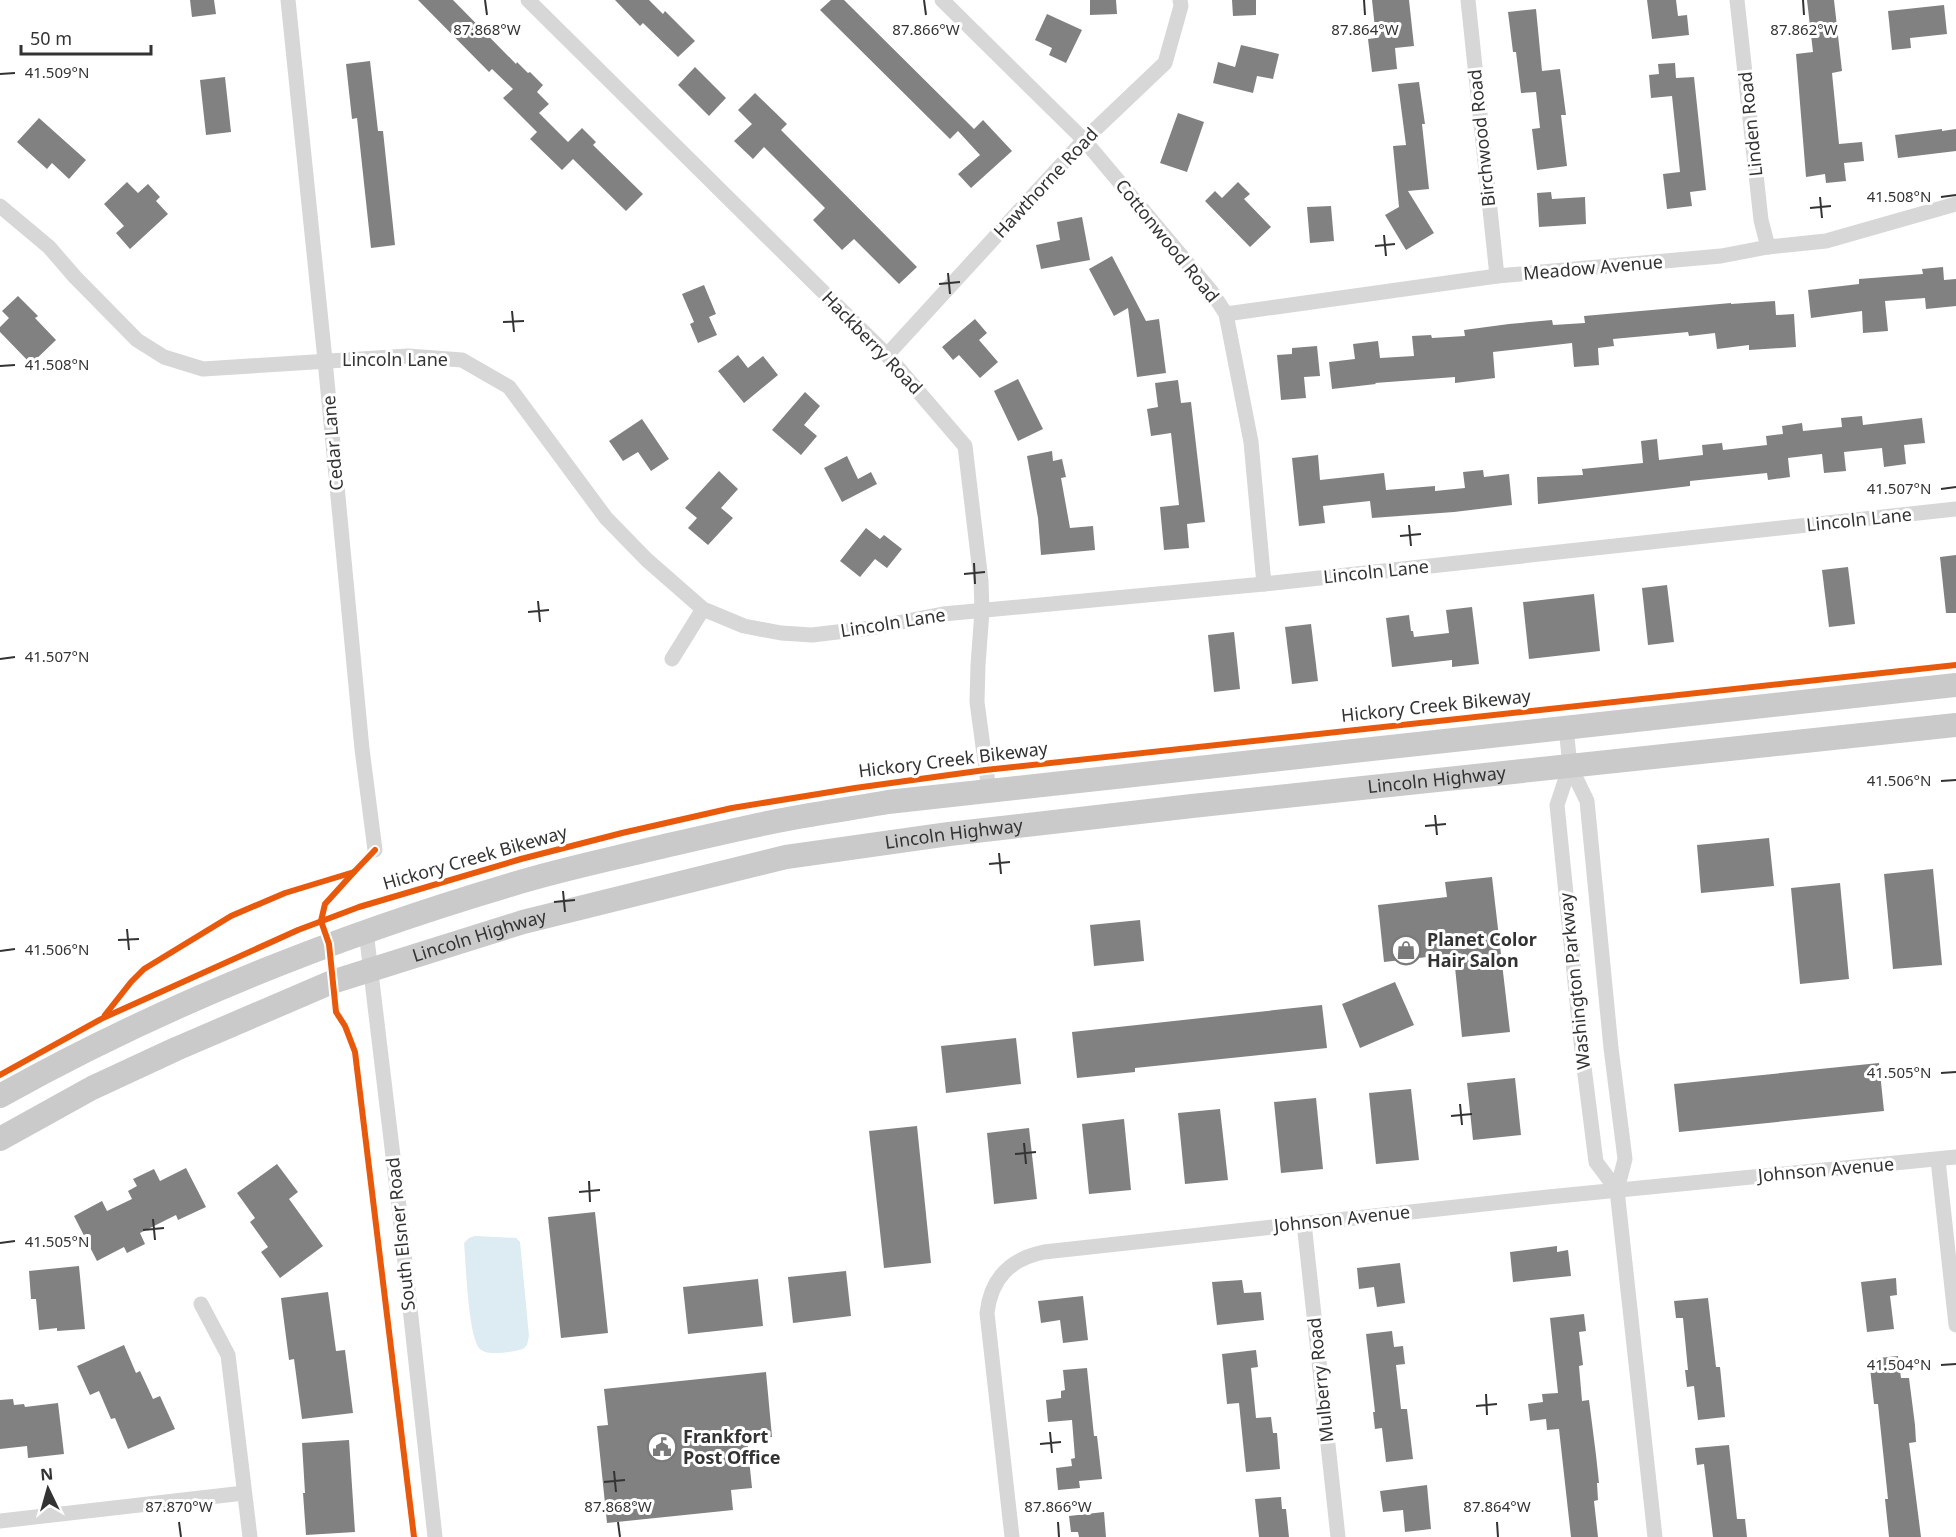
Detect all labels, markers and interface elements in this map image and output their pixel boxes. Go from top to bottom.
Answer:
scale bar [21,18,152,56]
text: 87.868°W [453,19,521,39]
text: 87.866°W [892,19,960,39]
text: 87.864°W [1331,19,1399,39]
text: 87.862°W [1770,19,1838,39]
text: 50 m [30,26,72,50]
text: 41.509°N [25,62,89,82]
street label: Birchwood Road [1462,68,1500,208]
street label: Linden Road [1733,70,1767,178]
street label: Hawthorne Road [988,122,1103,243]
street label: Cottonwood Road [1111,174,1225,307]
text: 41.508°N [1867,186,1931,206]
street label: Meadow Avenue [1522,249,1664,285]
street label: Hackberry Road [817,285,928,399]
street label: Lincoln Lane [342,347,448,371]
text: 41.508°N [25,354,89,374]
street label: Cedar Lane [316,394,348,492]
text: 41.507°N [1867,478,1931,498]
street label: Lincoln Lane [1805,502,1913,536]
street label: Lincoln Lane [1322,554,1430,588]
street label: Lincoln Lane [839,602,947,642]
text: 41.507°N [25,646,89,666]
street label: Hickory Creek Bikeway [1340,683,1533,727]
street label: Hickory Creek Bikeway [857,735,1050,783]
street label: Lincoln Highway [1366,760,1508,798]
text: 41.506°N [1867,770,1931,790]
street label: Lincoln Highway [883,813,1025,854]
street label: Hickory Creek Bikeway [380,819,570,895]
street label: Washington Parkway [1553,891,1595,1071]
street label: Lincoln Highway [409,904,549,967]
place label: Planet Color Hair Salon [1427,927,1537,972]
shop icon: Planet Color Hair Salon [1390,934,1422,966]
text: 41.506°N [25,939,89,959]
text: 41.505°N [1867,1062,1931,1082]
street label: Johnson Avenue [1755,1151,1895,1187]
street label: South Elsner Road [380,1156,420,1312]
street label: Johnson Avenue [1271,1199,1411,1237]
text: 41.505°N [25,1231,89,1251]
street label: Mulberry Road [1302,1317,1338,1444]
text: 41.504°N [1867,1354,1931,1374]
place label: Frankfort Post Office [683,1424,781,1469]
public building icon: Frankfort Post Office [646,1431,678,1463]
north arrow [18,1459,78,1519]
text: N [39,1463,54,1486]
text: 87.870°W [145,1496,213,1516]
text: 87.868°W [584,1496,652,1516]
text: 87.866°W [1024,1496,1092,1516]
text: 87.864°W [1463,1496,1531,1516]

